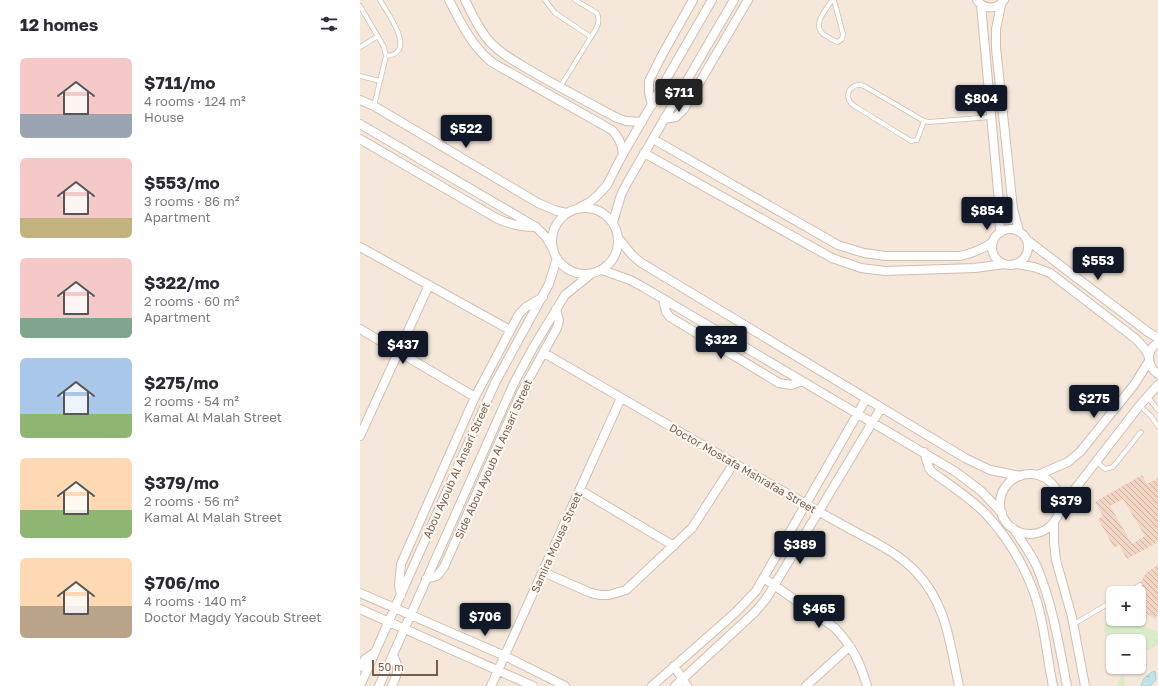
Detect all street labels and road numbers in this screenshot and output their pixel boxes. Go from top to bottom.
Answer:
street label: Side Abou Ayoub Al Ansari Street [452,377,534,541]
street label: Abou Ayoub Al Ansari Street [420,400,492,540]
street label: Doctor Mostafa Mshrafaa Street [667,420,819,516]
street label: Samira Mousa Street [528,489,584,595]

